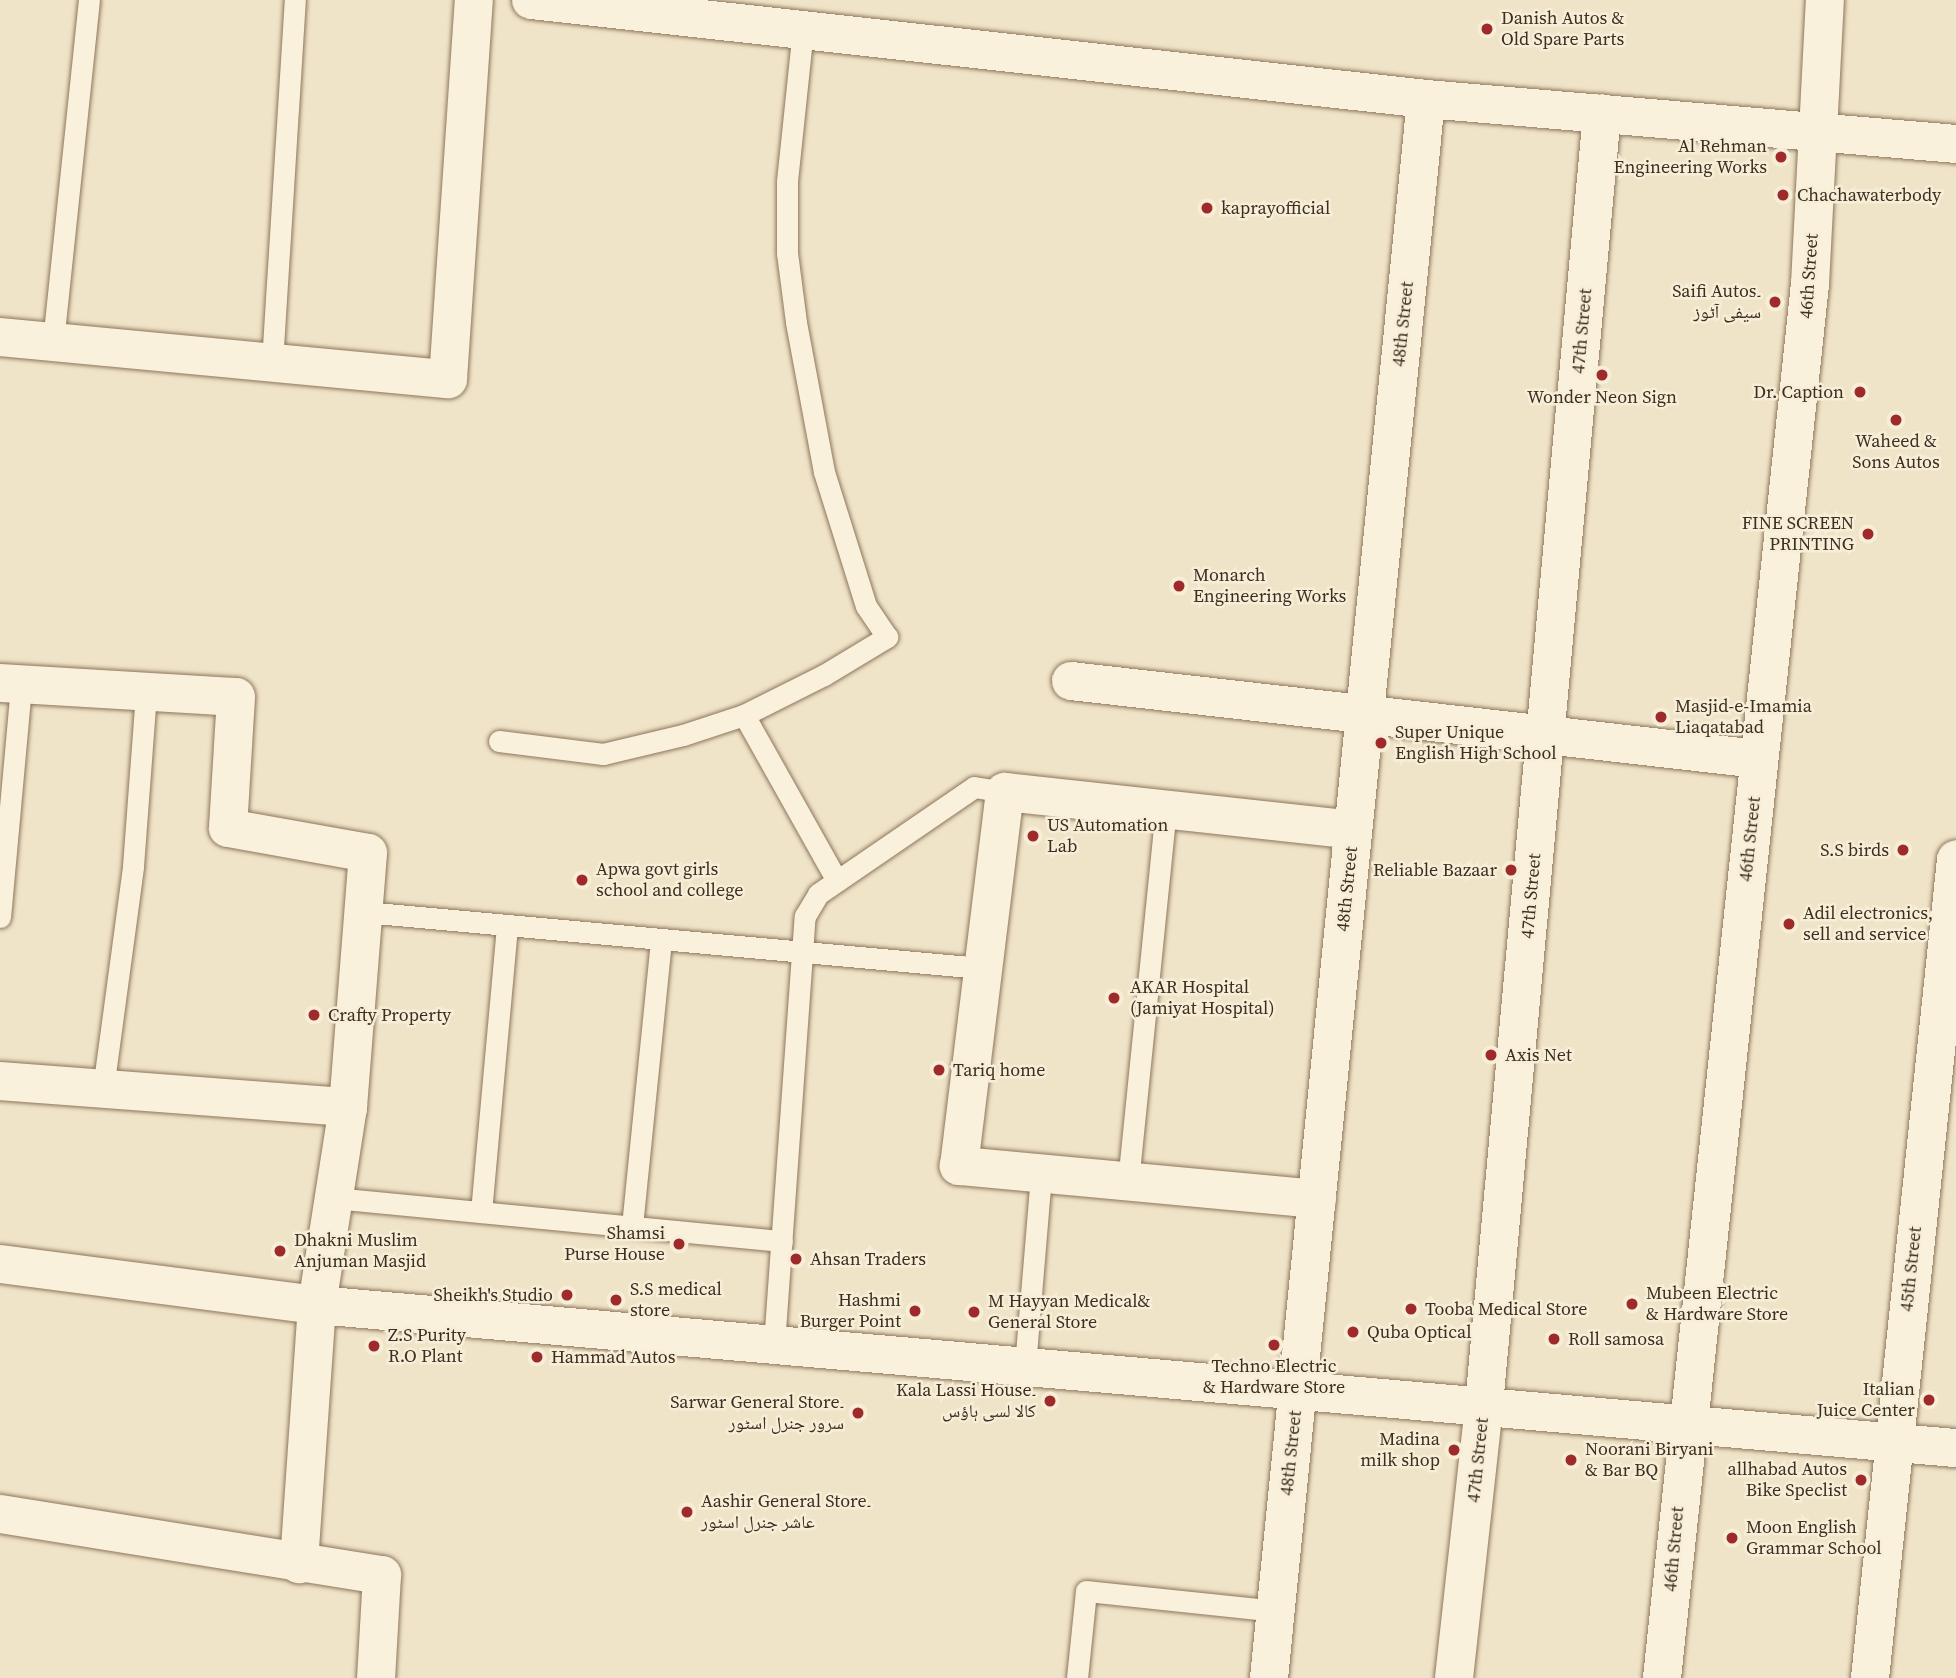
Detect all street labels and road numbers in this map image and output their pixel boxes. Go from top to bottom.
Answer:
street label: 46th Street [1795,233,1823,319]
street label: 48th Street [1388,280,1418,368]
street label: 47th Street [1568,288,1596,374]
street label: 46th Street [1735,795,1765,883]
street label: 48th Street [1332,845,1362,933]
street label: 47th Street [1517,853,1545,939]
street label: 45th Street [1896,1225,1926,1313]
street label: 48th Street [1276,1409,1306,1497]
street label: 47th Street [1463,1416,1493,1504]
street label: 46th Street [1660,1506,1688,1592]

